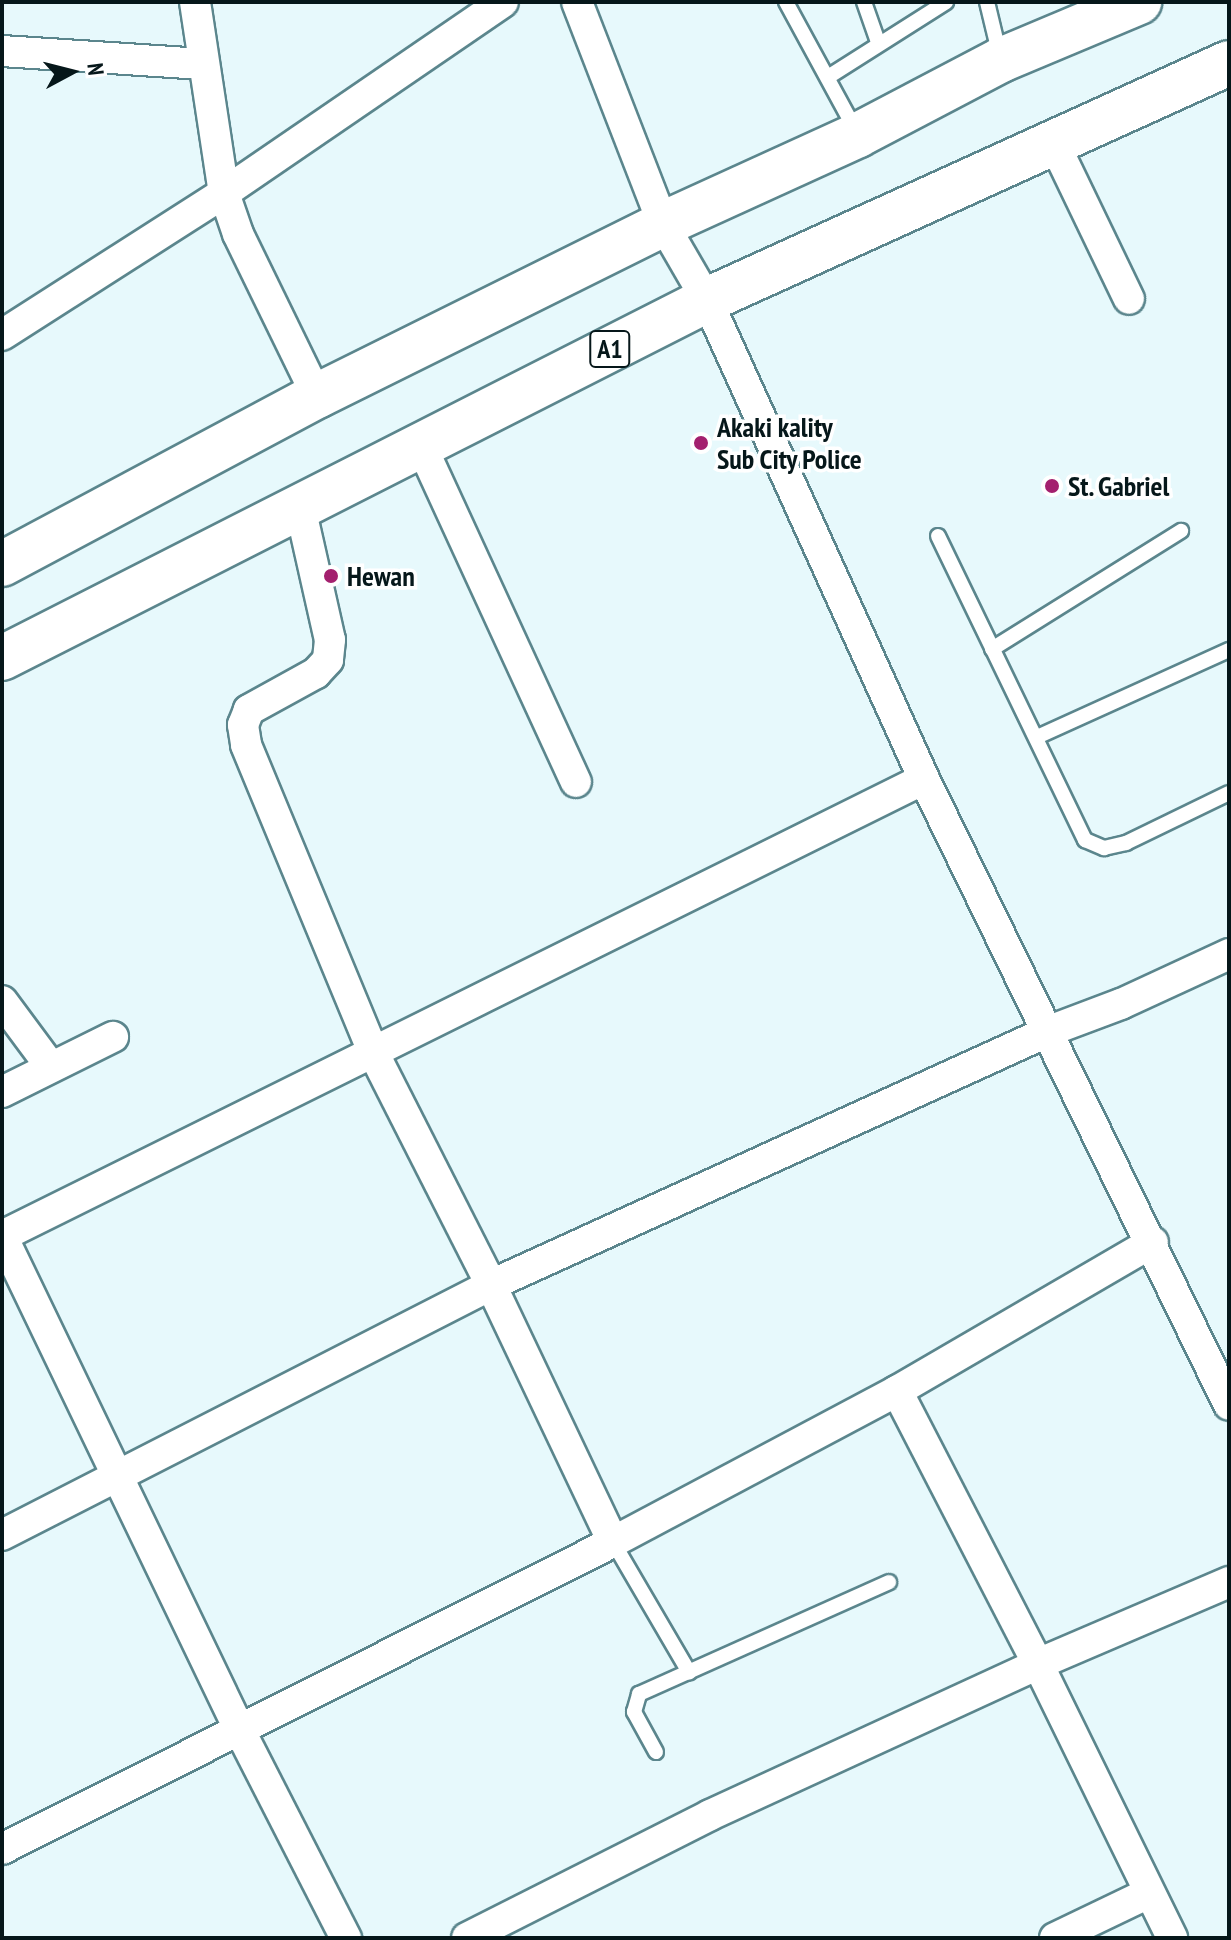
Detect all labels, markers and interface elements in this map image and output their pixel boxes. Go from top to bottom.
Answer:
north arrow [32,32,112,112]
text: N [81,61,110,77]
road number: A1 [588,327,632,371]
place label: Akaki kality Sub City Police [717,410,863,476]
marker: Akaki kality Sub City Police [692,434,710,452]
place label: St. Gabriel [1068,469,1171,503]
marker: St. Gabriel [1043,477,1061,495]
place label: Hewan [347,559,415,593]
marker: Hewan [322,567,340,585]

